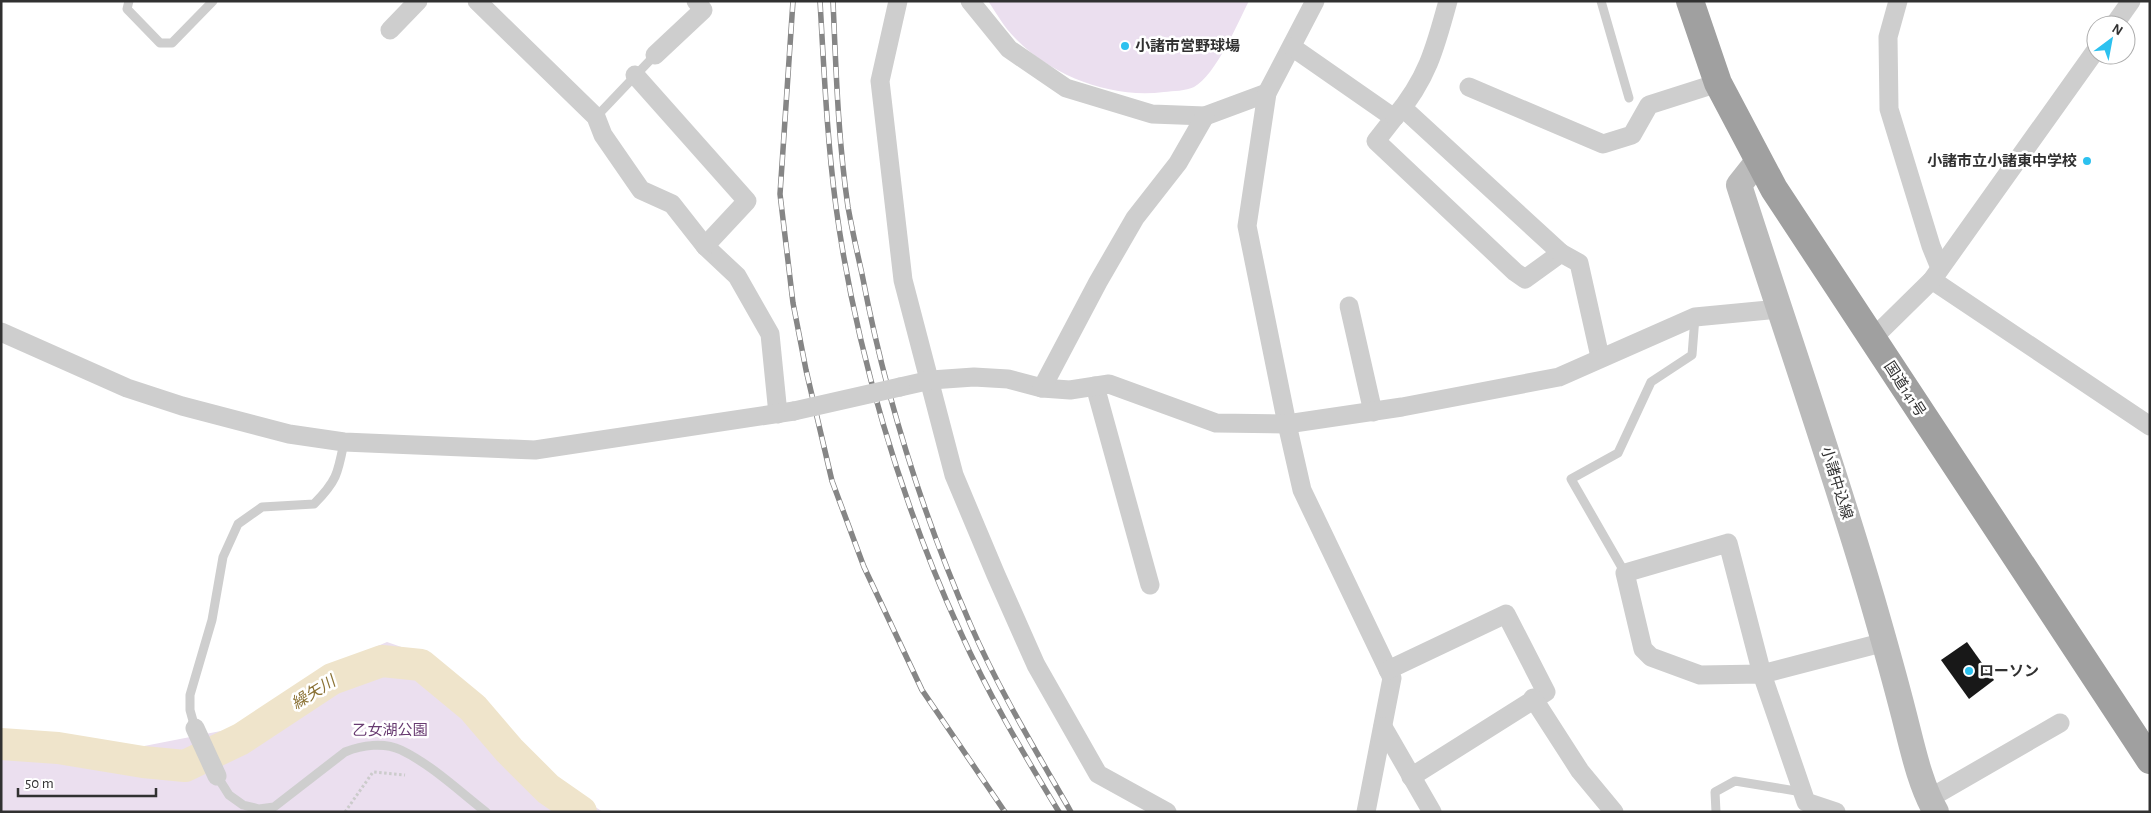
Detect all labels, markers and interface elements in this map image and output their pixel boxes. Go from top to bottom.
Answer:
north arrow [2086,15,2136,65]
text: N [2110,21,2125,38]
place label: 小諸市営野球場 [1135,38,1240,54]
marker: 小諸市営野球場 [1119,40,1131,52]
place label: 小諸市立小諸東中学校 [1927,153,2077,169]
marker: 小諸市立小諸東中学校 [2081,155,2093,167]
street label: 国道141号 [1881,358,1929,420]
street label: 小諸中込線 [1818,445,1856,521]
place label: ローソン [1979,664,2039,679]
marker: ローソン [1963,665,1975,677]
water label: 繰矢川 [288,671,340,712]
park label: 乙女湖公園 [352,722,428,738]
scale bar [18,766,155,798]
text: 50 m [25,776,54,791]

